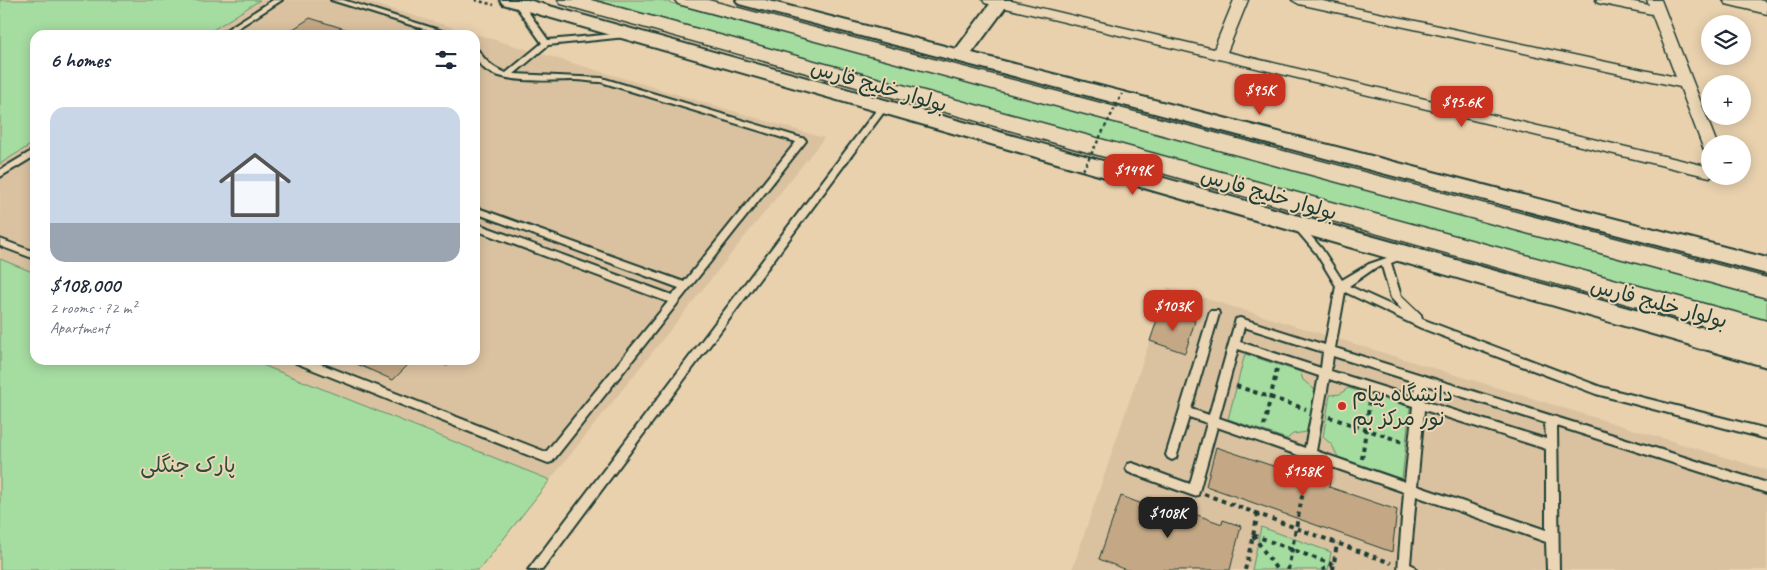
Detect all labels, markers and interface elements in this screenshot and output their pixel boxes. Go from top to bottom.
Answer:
map controls [1701,15,1751,185]
button: layers [1701,15,1751,65]
icon: filters [432,46,460,74]
text: 6 homes [50,47,110,73]
street label: بولوار خلیج فارس [808,54,950,119]
pin: $95K [1230,74,1290,116]
button: + [1701,75,1751,125]
text: $95K [1245,80,1275,100]
pin: $95.6K [1421,86,1503,128]
text: $95.6K [1442,92,1482,112]
button: − [1701,135,1751,185]
icon: home [210,140,300,230]
pin: $149K [1098,154,1168,196]
text: $149K [1115,160,1151,180]
street label: بولوار خلیج فارس [1198,162,1340,227]
text: $108,000 [50,272,120,298]
street label: بولوار خلیج فارس [1587,272,1730,335]
pin: $103K [1138,290,1208,332]
text: $103K [1155,296,1191,316]
text: 2 rooms · 72 m² [50,298,136,318]
text: Apartment [50,318,109,338]
place label: دانشگاه پیام نور مرکز بم [1352,381,1453,434]
marker: دانشگاه پیام نور مرکز بم [1336,400,1348,412]
park label: پارک جنگلی [140,452,236,479]
pin: $158K [1268,454,1338,497]
text: $158K [1285,461,1321,481]
pin: $108K [1133,496,1203,539]
text: $108K [1150,503,1186,523]

